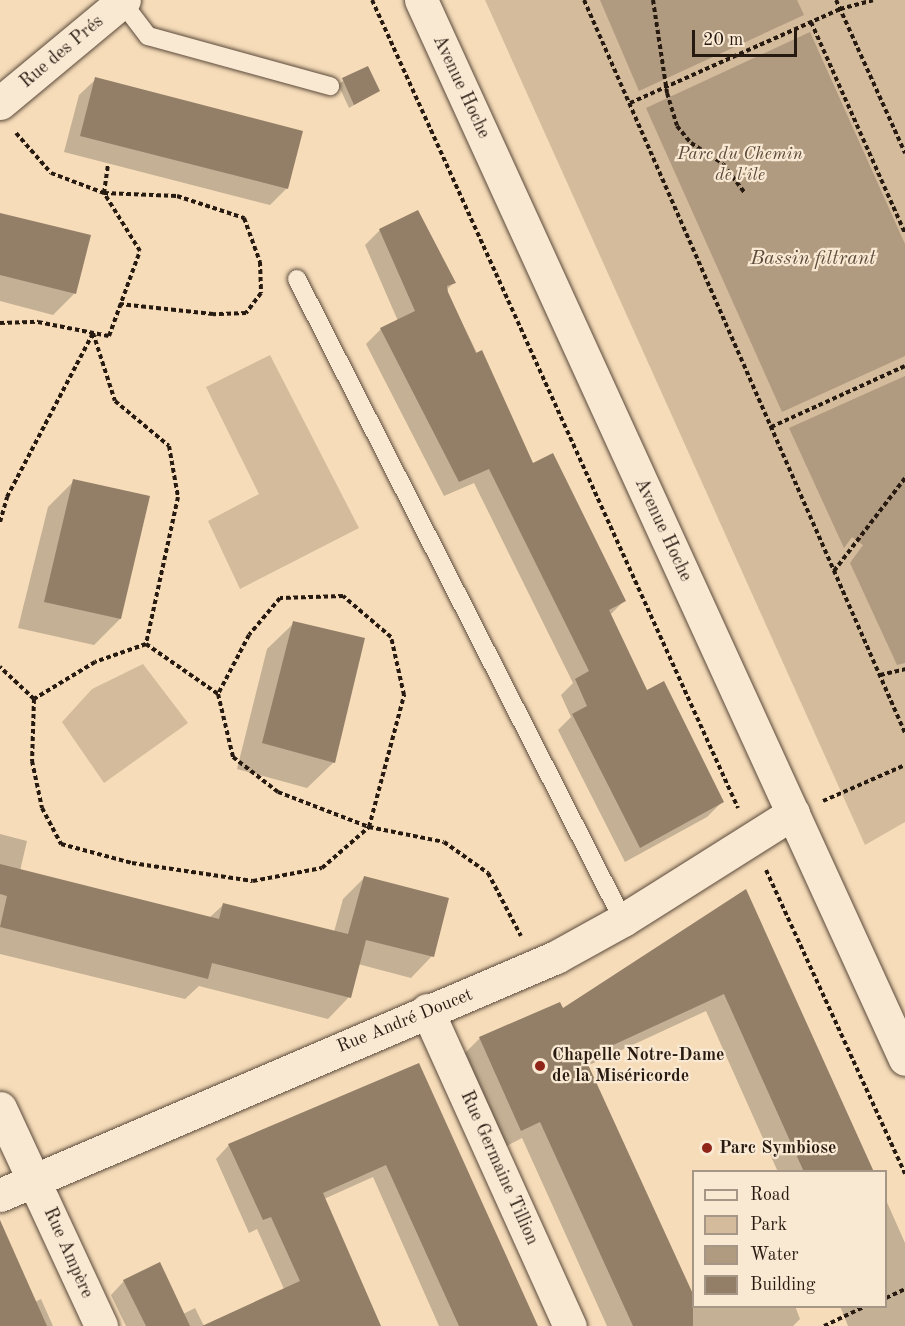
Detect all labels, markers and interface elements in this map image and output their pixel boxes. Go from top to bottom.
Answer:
street label: Rue des Prés [16,11,108,93]
scale bar [695,18,800,56]
text: 20 m [703,31,743,49]
street label: Avenue Hoche [428,32,494,142]
park label: Parc du Chemin de l'île [677,144,803,186]
water label: Bassin filtrant [750,247,876,271]
street label: Avenue Hoche [630,475,696,585]
street label: Rue André Doucet [334,984,476,1058]
place label: Chapelle Notre-Dame de la Miséricorde [552,1045,725,1088]
marker: Chapelle Notre-Dame de la Miséricorde [533,1059,547,1073]
street label: Rue Germaine Tillion [455,1088,543,1248]
place label: Parc Symbiose [719,1137,836,1159]
marker: Parc Symbiose [700,1141,714,1155]
legend [692,1170,887,1308]
text: Road [750,1186,790,1204]
street label: Rue Ampère [38,1204,98,1302]
text: Park [750,1216,787,1234]
text: Water [750,1246,799,1264]
text: Building [750,1276,815,1294]

